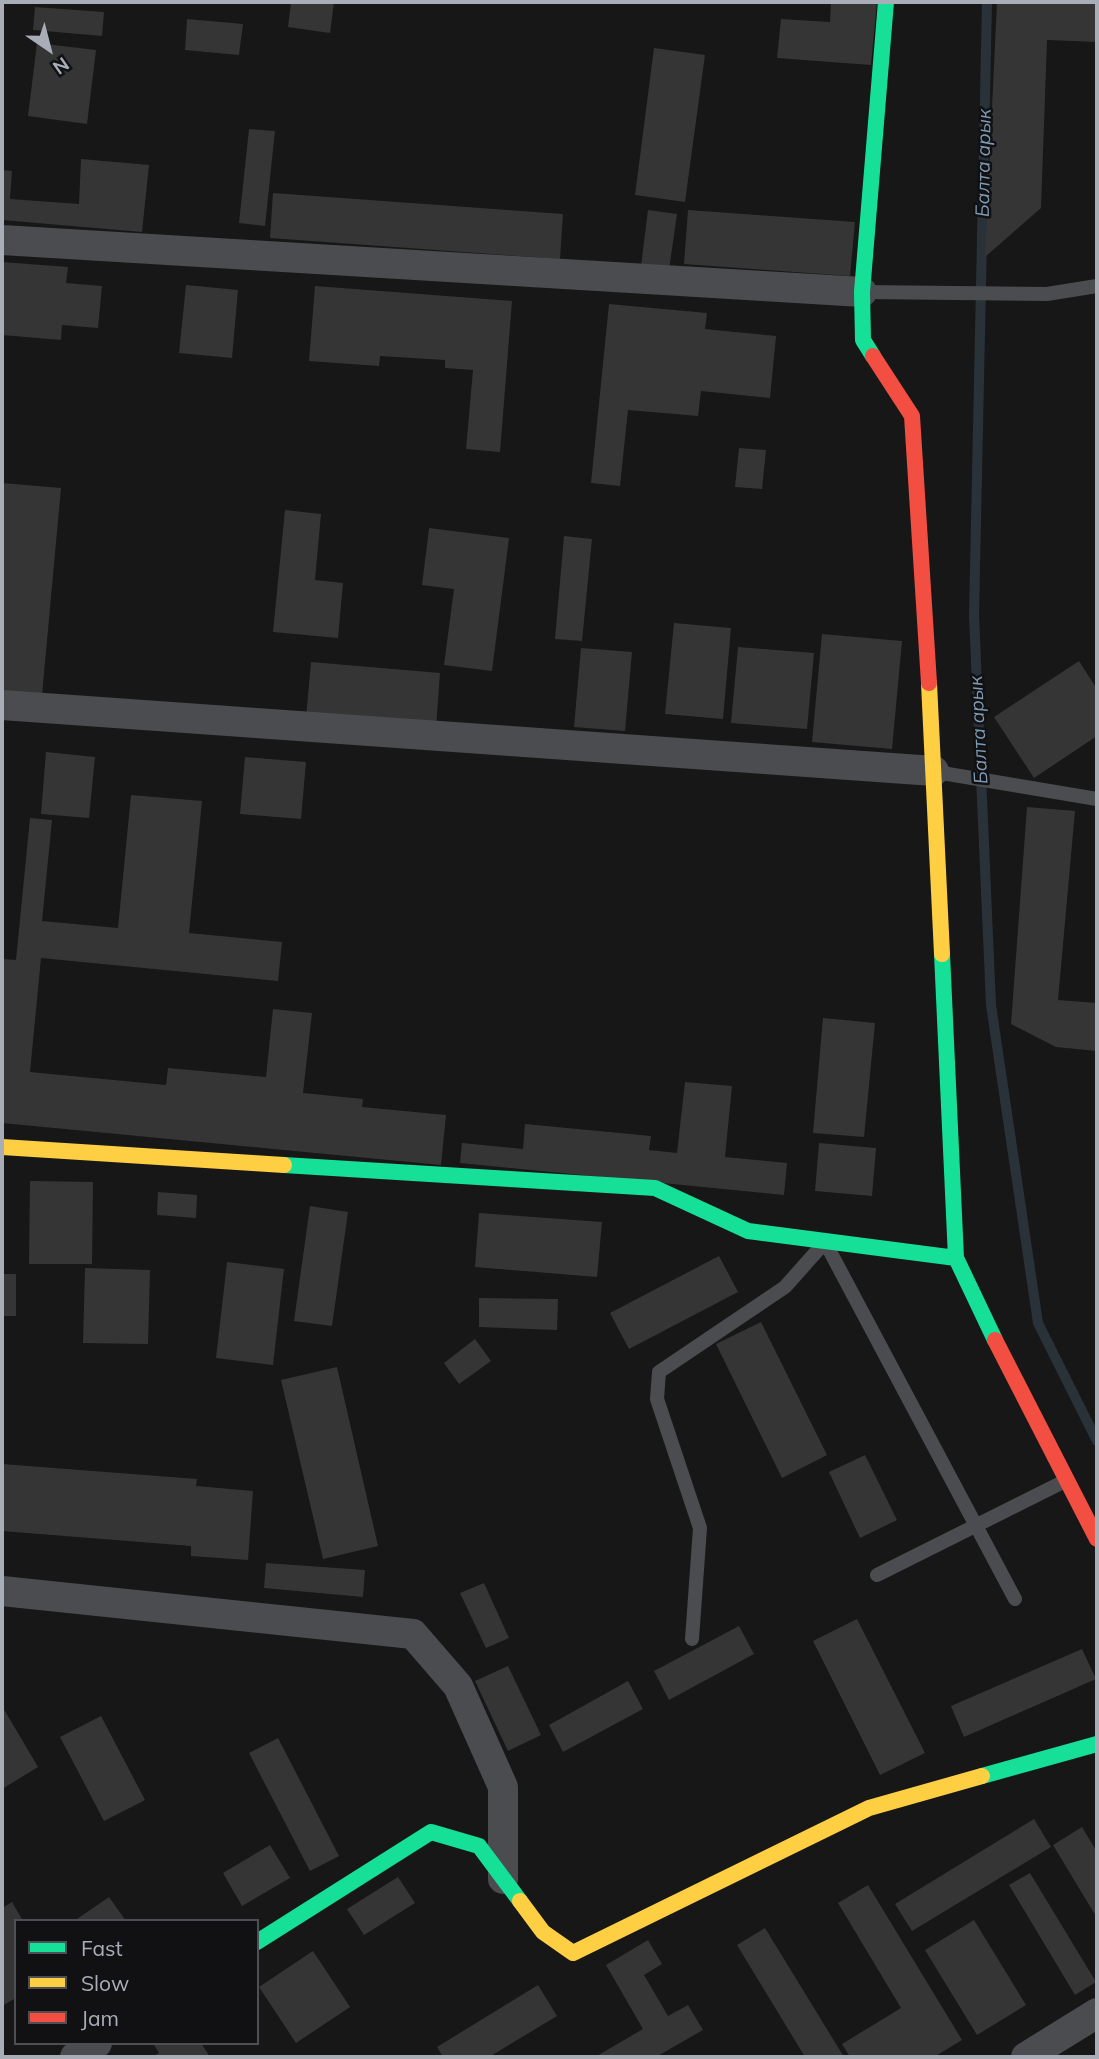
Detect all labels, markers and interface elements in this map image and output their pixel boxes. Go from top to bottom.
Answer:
north arrow [14,14,84,84]
text: N [48,52,74,80]
water label: Балта арык [972,109,996,217]
water label: Балта арык [965,675,993,785]
legend [14,1919,259,2045]
text: Fast [81,1935,123,1961]
text: Slow [81,1970,129,1996]
text: Jam [81,2005,119,2031]

